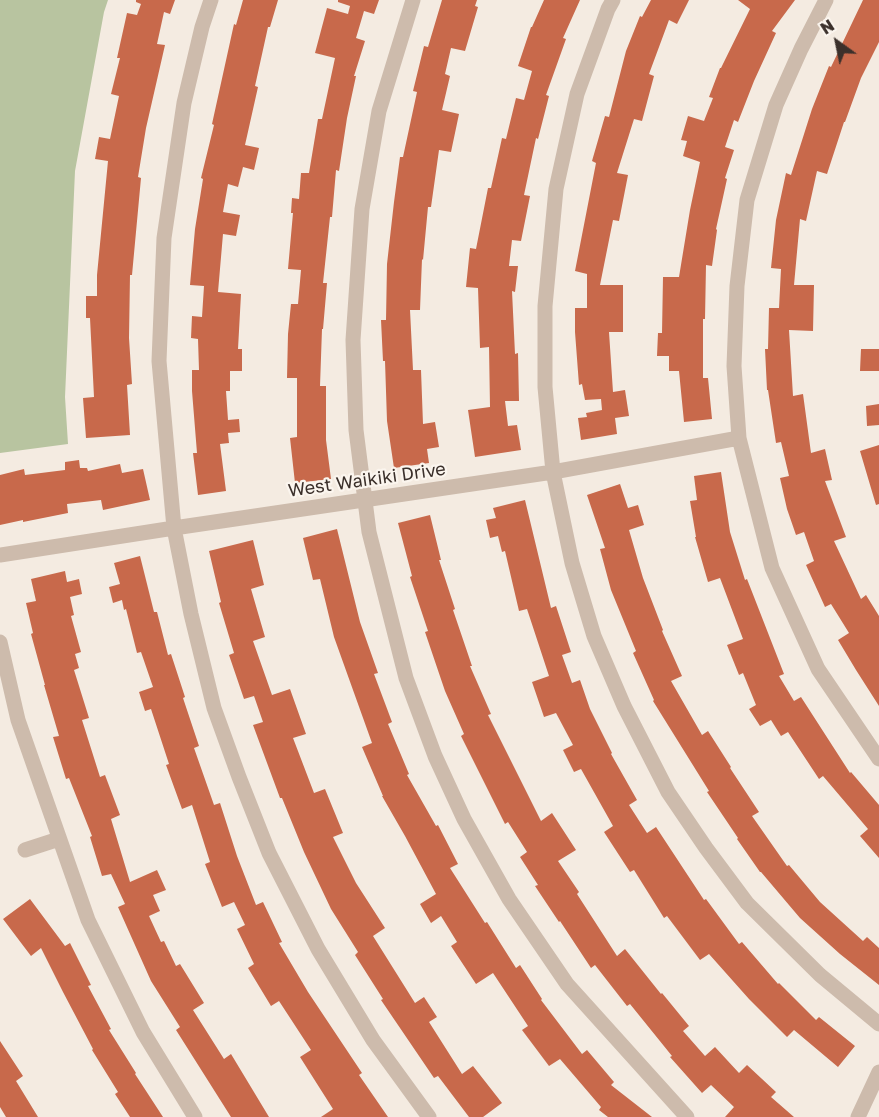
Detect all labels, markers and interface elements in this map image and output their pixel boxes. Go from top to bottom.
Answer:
north arrow [807,12,867,72]
text: N [817,15,838,39]
street label: West Waikiki Drive [287,458,447,502]

